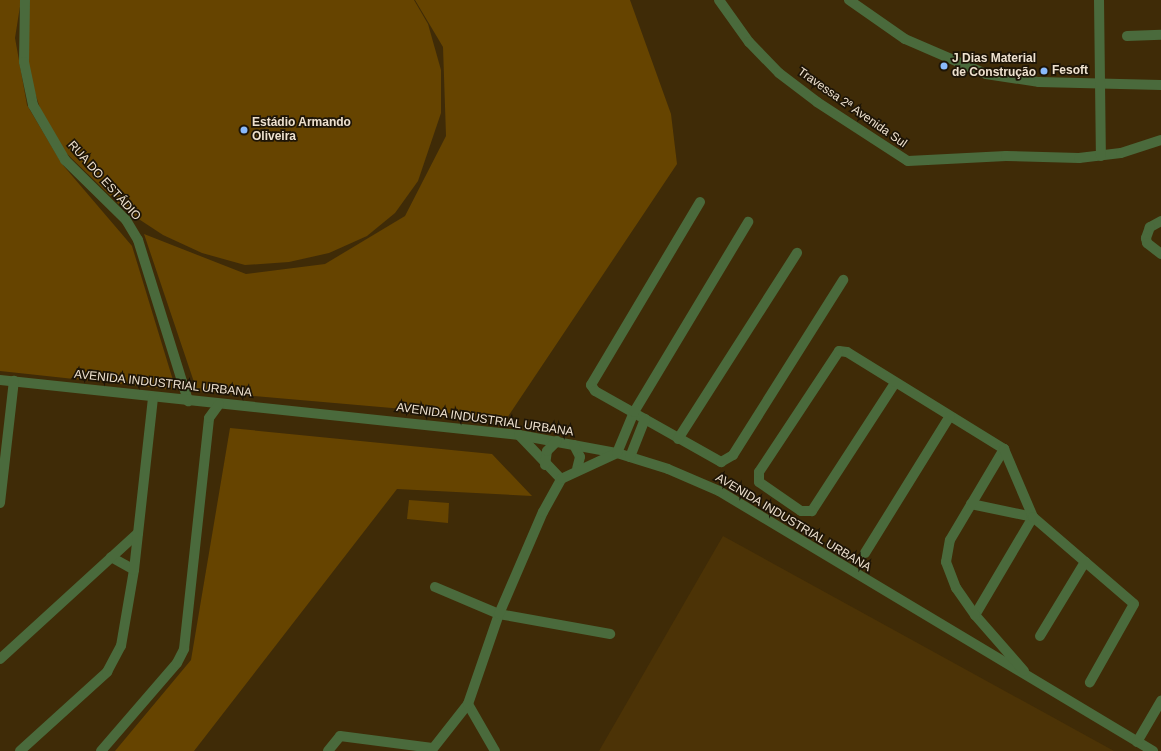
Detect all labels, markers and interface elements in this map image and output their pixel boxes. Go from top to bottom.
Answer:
place label: J Dias Material de Construção [952,52,1036,80]
marker: J Dias Material de Construção [939,61,949,71]
place label: Fesoft [1052,64,1088,78]
street label: Travessa 2ª Avenida Sul [794,65,910,151]
marker: Fesoft [1039,66,1049,76]
place label: Estádio Armando Oliveira [252,116,351,144]
marker: Estádio Armando Oliveira [239,125,249,135]
street label: RUA DO ESTÁDIO [64,138,144,224]
street label: AVENIDA INDUSTRIAL URBANA [73,367,253,401]
street label: AVENIDA INDUSTRIAL URBANA [395,400,575,440]
street label: AVENIDA INDUSTRIAL URBANA [712,471,874,575]

